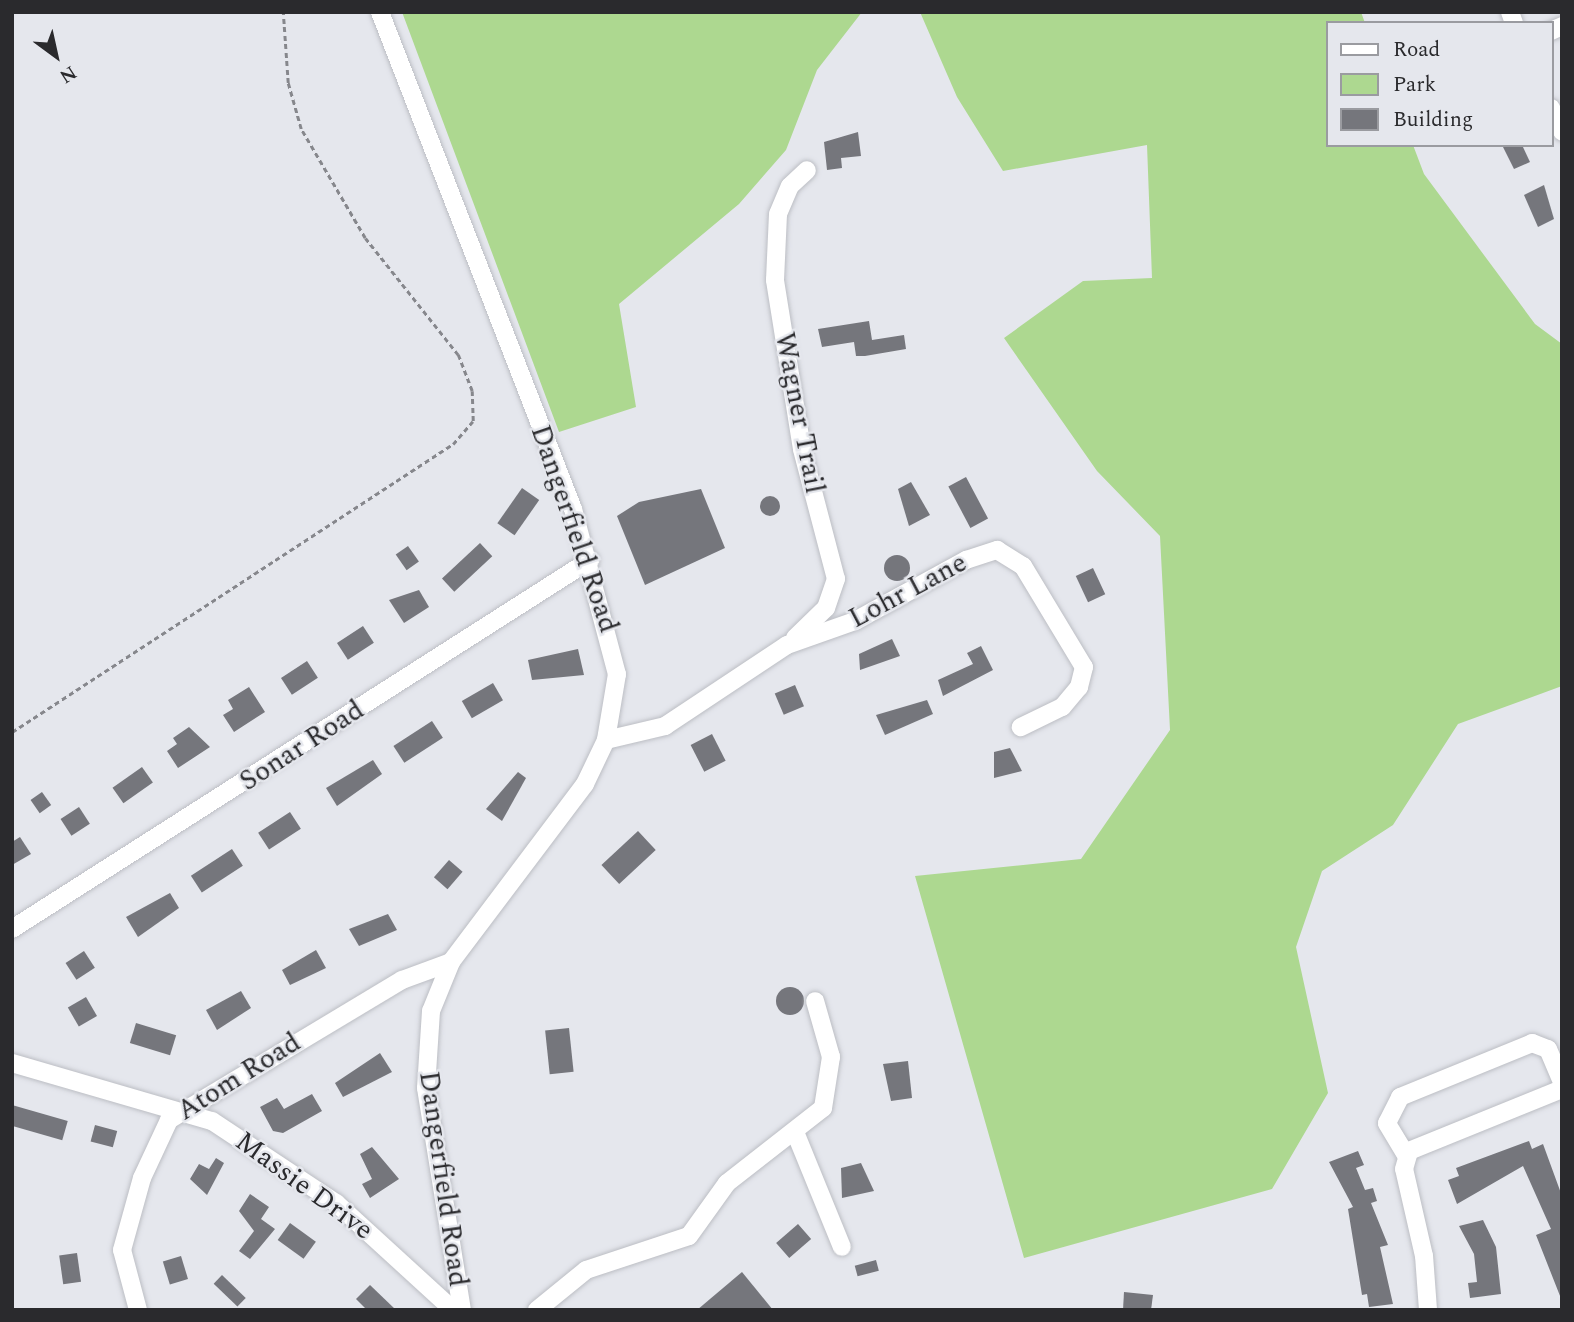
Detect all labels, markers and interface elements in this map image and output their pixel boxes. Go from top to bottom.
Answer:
north arrow [21,21,91,91]
legend [1326,21,1553,147]
text: Road [1393,34,1440,66]
text: N [53,58,82,90]
text: Park [1393,69,1436,101]
text: Building [1393,104,1473,136]
street label: Wagner Trail [767,330,831,496]
street label: Dangerfield Road [523,421,625,637]
street label: Lohr Lane [843,546,973,636]
street label: Sonar Road [233,693,371,799]
street label: Atom Road [171,1026,307,1128]
street label: Dangerfield Road [411,1069,475,1289]
street label: Massie Drive [228,1125,380,1247]

